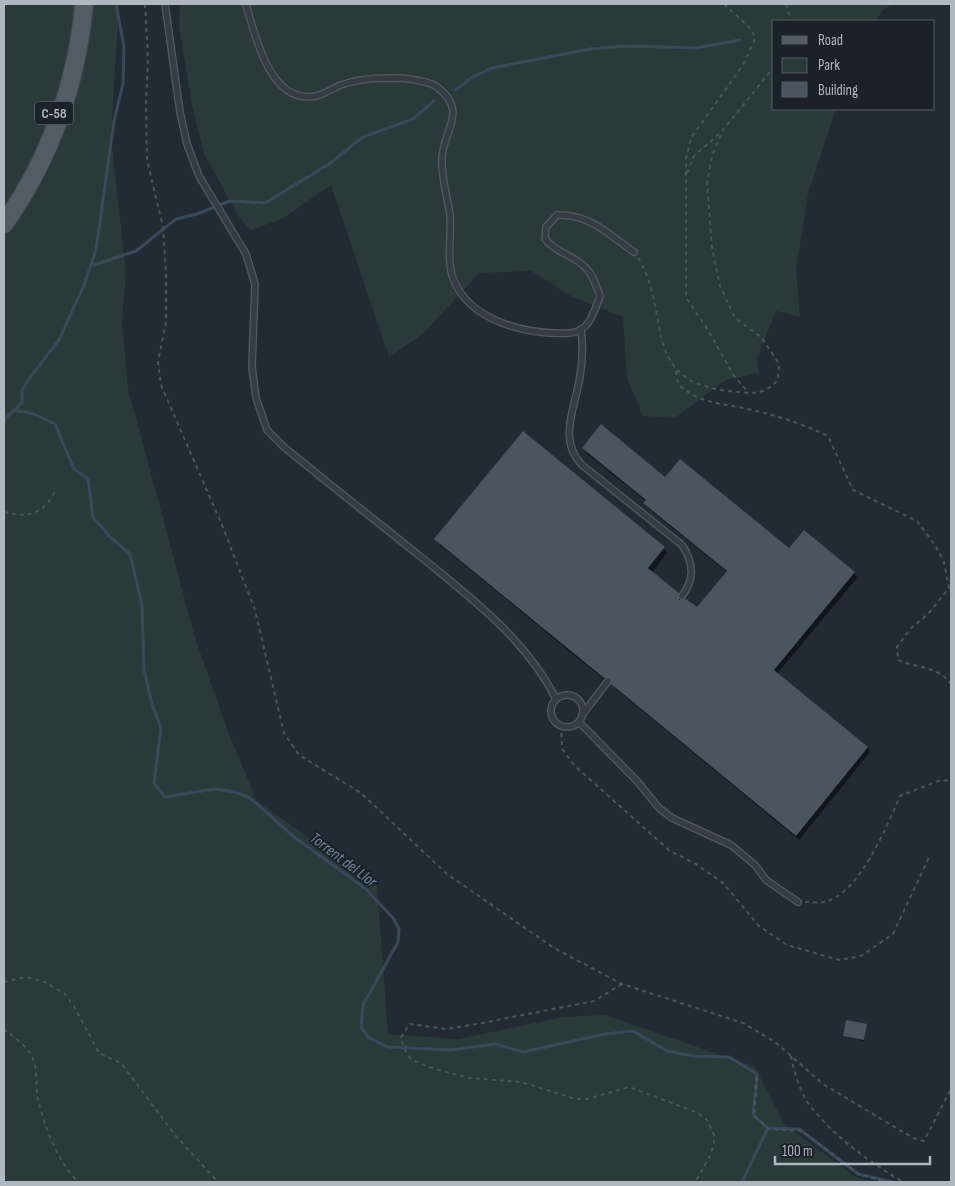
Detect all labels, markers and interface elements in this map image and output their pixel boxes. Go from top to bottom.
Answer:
legend [772,20,935,110]
text: Road [818,31,843,50]
text: Park [818,56,840,75]
text: Building [818,81,858,100]
road number: C-58 [35,102,73,125]
water label: Torrent del Llor [306,829,381,892]
scale bar [775,1134,930,1166]
text: 100 m [782,1142,813,1161]

